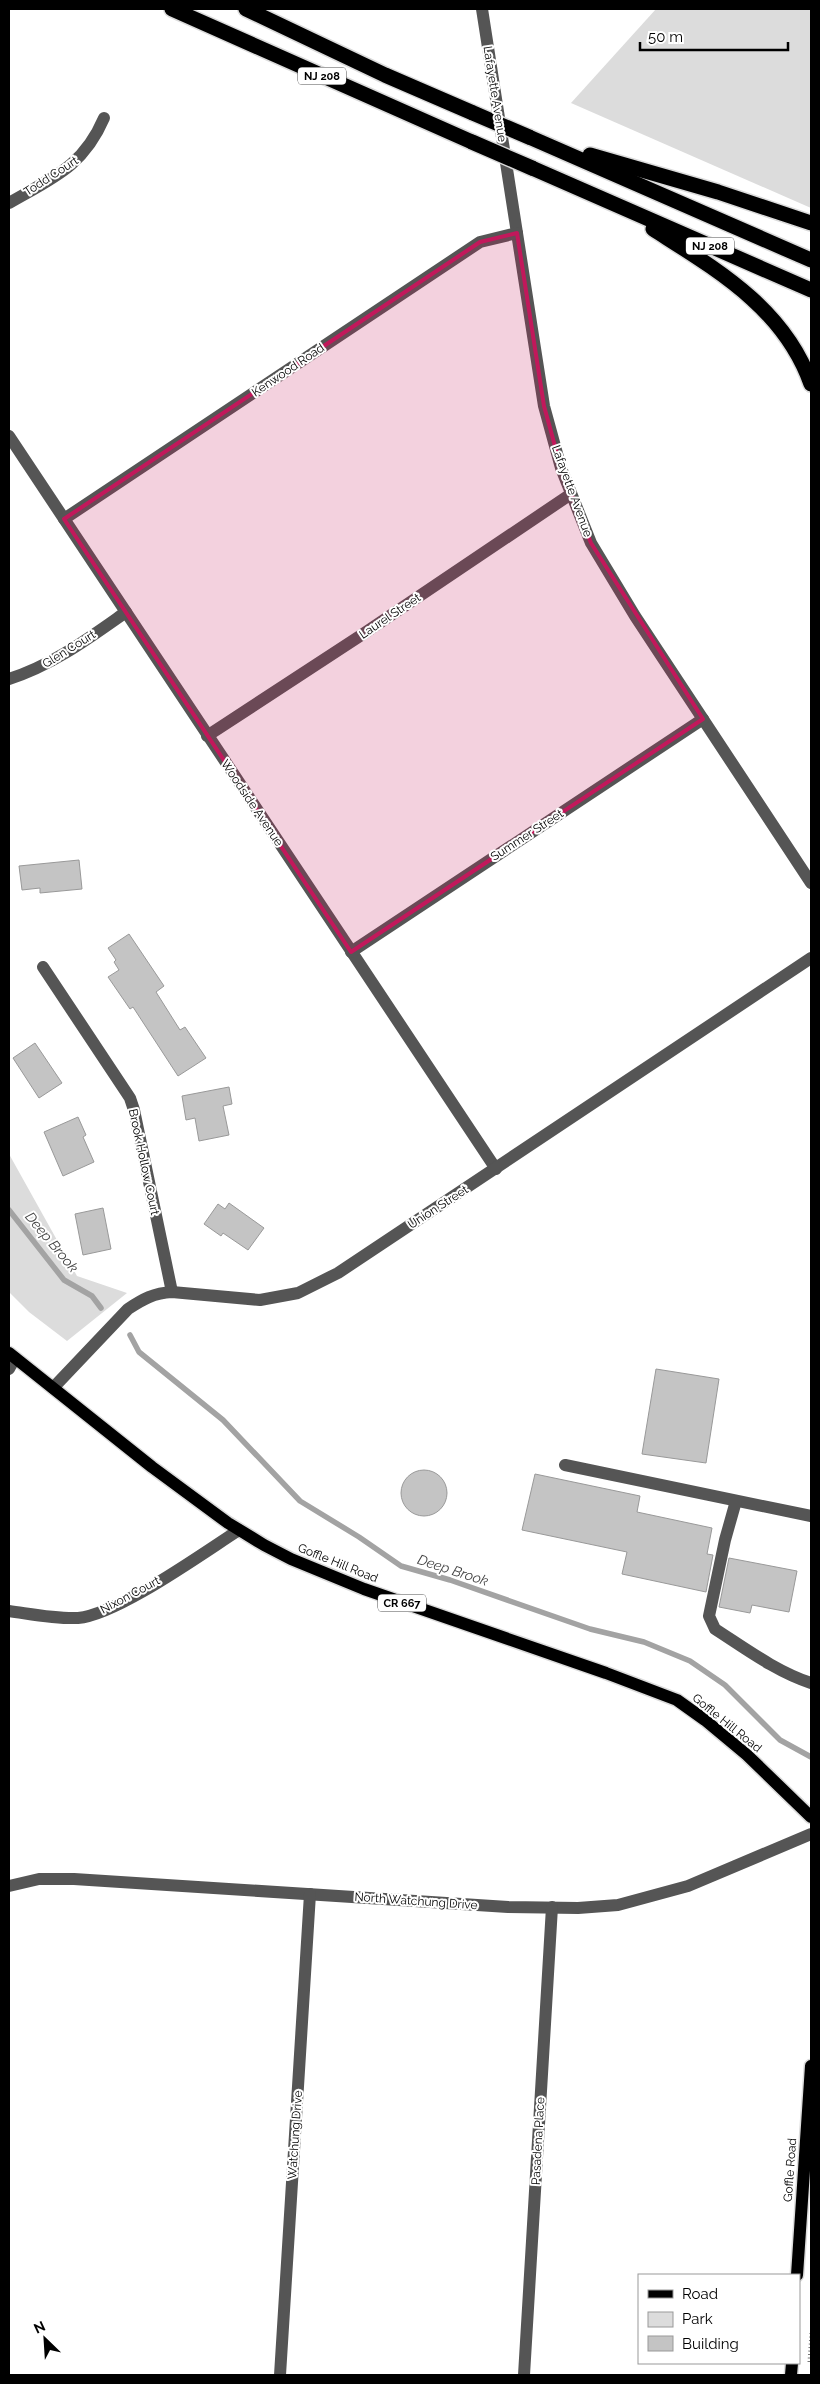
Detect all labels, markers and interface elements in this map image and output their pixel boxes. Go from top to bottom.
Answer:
scale bar [640,20,788,52]
text: 50 m [648,28,683,46]
street label: Lafayette Avenue [481,45,509,143]
road number: NJ 208 [298,68,346,84]
street label: Todd Court [21,153,81,199]
road number: NJ 208 [686,238,734,255]
street label: Kenwood Road [249,341,327,399]
street label: Lafayette Avenue [549,443,595,539]
street label: Laurel Street [357,590,423,642]
street label: Glen Court [40,627,98,671]
street label: Woodside Avenue [218,757,286,849]
street label: Summer Street [488,806,566,864]
street label: Brook Hollow Court [126,1108,162,1216]
street label: Union Street [405,1182,471,1232]
water label: Deep Brook [22,1209,82,1276]
street label: Goffle Hill Road [296,1541,380,1585]
water label: Deep Brook [416,1551,491,1589]
street label: Nixon Court [98,1573,162,1617]
road number: CR 667 [378,1595,426,1612]
street label: Goffle Hill Road [690,1691,764,1755]
street label: North Watchung Drive [354,1890,478,1912]
street label: Watchung Drive [285,2090,305,2180]
street label: Pasadena Place [529,2097,547,2185]
street label: Goffle Road [781,2137,799,2203]
legend [638,2274,800,2364]
text: Road [682,2285,718,2303]
text: Park [682,2310,713,2328]
north arrow [20,2314,70,2364]
text: N [31,2318,48,2337]
text: Building [682,2335,739,2353]

